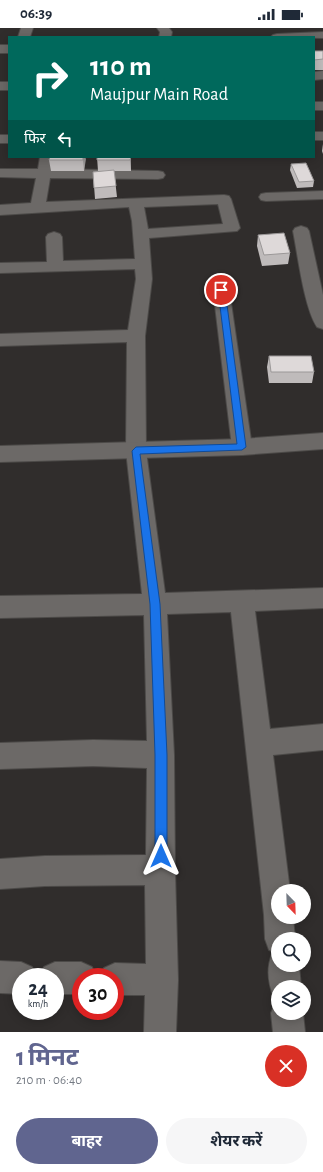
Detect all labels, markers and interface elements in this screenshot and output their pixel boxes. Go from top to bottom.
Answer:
text: 06:39 [20,6,52,21]
icon: right [24,52,76,104]
text: 110 m [90,53,152,81]
text: Maujpur Main Road [90,86,228,104]
icon: left [54,128,76,150]
text: फिर [24,131,46,146]
pin [204,273,238,307]
icon: arrive [210,279,232,301]
position arrow [140,835,182,877]
north arrow [271,884,311,924]
map controls [271,884,311,1020]
button: search [271,932,311,972]
speed limit sign: 30 [72,968,124,1020]
text: 24 [28,979,48,999]
button: layers [271,980,311,1020]
text: km/h [28,999,48,1009]
button: close [265,1045,307,1087]
text: 1 मिनट [16,1046,79,1070]
text: 210 m · 06:40 [16,1074,82,1087]
button: बाहर [16,1118,158,1164]
button: शेयर करें [166,1118,307,1164]

